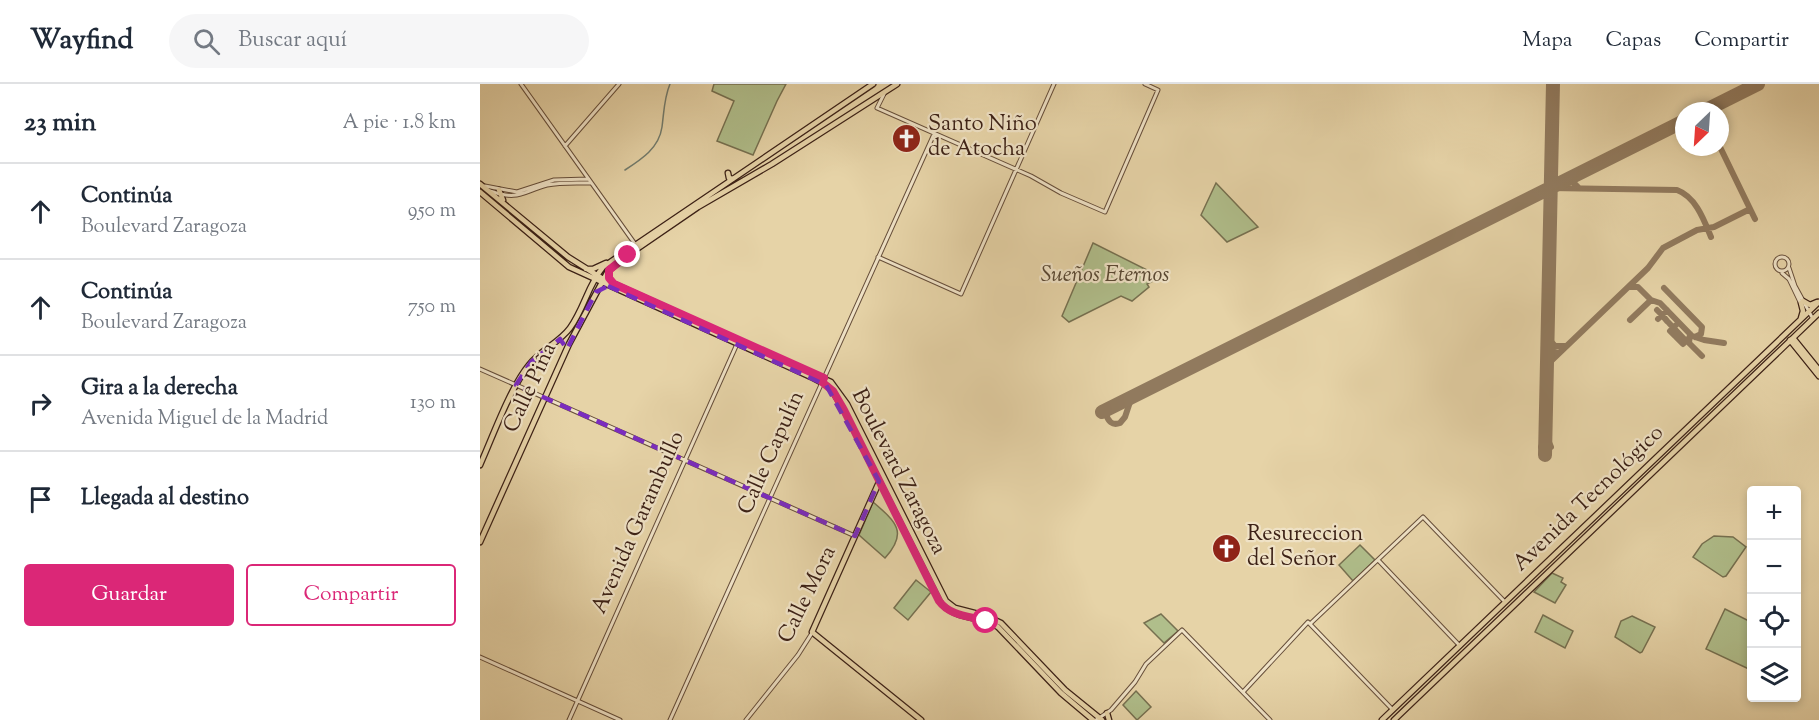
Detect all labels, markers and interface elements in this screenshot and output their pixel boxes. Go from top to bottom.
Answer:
search box [169,14,589,68]
text: Wayfind [30,21,133,61]
icon: search [190,25,223,58]
text: Buscar aquí [238,25,347,57]
text: Mapa [1522,26,1572,56]
text: Capas [1605,26,1661,56]
text: Compartir [1694,26,1789,56]
north arrow [1675,102,1729,156]
text: 23 min [24,105,96,142]
text: A pie · 1.8 km [342,109,456,138]
place label: Santo Niño de Atocha [928,109,1037,166]
church icon: Santo Niño de Atocha [891,122,923,154]
text: Continúa [81,181,172,213]
icon: ahead [24,195,57,228]
text: 950 m [408,197,456,226]
text: Boulevard Zaragoza [81,213,247,242]
route end [614,241,640,267]
park label: Sueños Eternos [1041,260,1169,292]
text: Continúa [81,277,172,309]
icon: ahead [24,291,57,324]
text: 750 m [408,293,456,322]
text: Boulevard Zaragoza [81,309,247,338]
street label: Calle Piña [496,338,566,438]
text: Gira a la derecha [81,373,238,405]
street label: Boulevard Zaragoza [842,383,954,561]
street label: Calle Capulín [731,386,813,520]
icon: right [24,387,57,420]
text: 130 m [410,389,456,418]
text: Avenida Miguel de la Madrid [81,405,328,434]
street label: Avenida Tecnológico [1506,418,1672,580]
street label: Avenida Garambullo [584,426,694,620]
icon: arrive [24,483,57,516]
text: Llegada al destino [81,483,249,515]
map controls [1747,486,1801,702]
button: + [1747,486,1801,540]
place label: Resureccion del Señor [1247,519,1363,576]
church icon: Resureccion del Señor [1210,532,1242,564]
button: − [1747,540,1801,594]
street label: Calle Mora [771,541,845,649]
button: Guardar [24,564,234,626]
button: Compartir [246,564,456,626]
button: locate [1747,594,1801,648]
route start [972,607,998,633]
button: layers [1747,648,1801,702]

